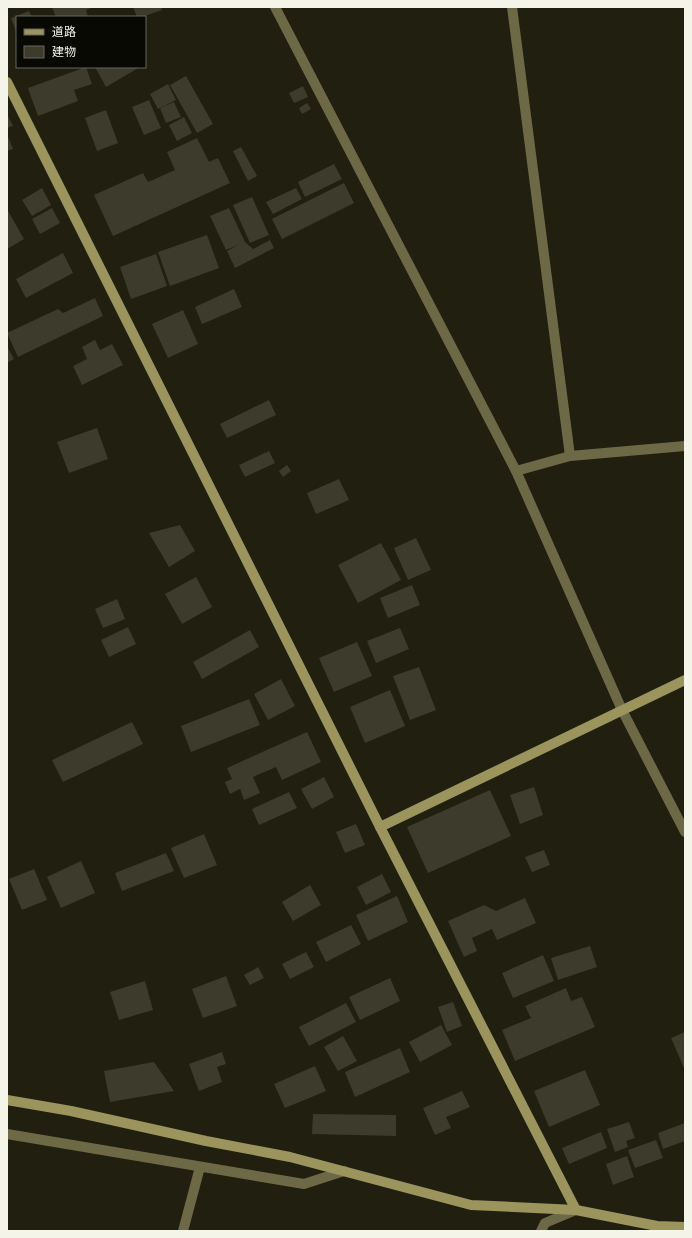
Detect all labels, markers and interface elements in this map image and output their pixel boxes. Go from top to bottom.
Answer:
legend [16,16,146,68]
text: 道路 [52,24,76,41]
text: 建物 [52,44,76,61]

